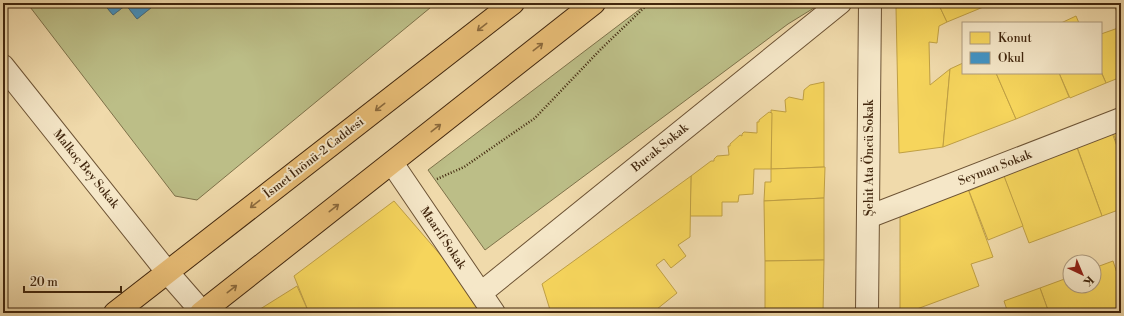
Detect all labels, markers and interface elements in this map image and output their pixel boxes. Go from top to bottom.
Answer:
legend [962,22,1102,74]
one-way arrow [476,23,487,31]
text: Konut [998,31,1032,46]
one-way arrow [533,43,544,52]
text: Okul [998,51,1025,66]
street label: Şehit Ata Öncü Sokak [860,99,877,216]
one-way arrow [374,103,385,111]
street label: İsmet İnönü-2 Caddesi [260,113,367,202]
street label: Bucak Sokak [628,120,692,176]
one-way arrow [431,124,442,132]
street label: Malkoç Bey Sokak [50,127,123,212]
street label: Seyman Sokak [956,147,1035,189]
one-way arrow [250,200,261,209]
one-way arrow [329,204,340,213]
street label: Maarif Sokak [417,204,470,272]
north arrow [1062,254,1102,294]
scale bar [24,268,121,294]
text: K [1079,272,1096,289]
text: 20 m [30,275,58,290]
one-way arrow [226,285,237,293]

